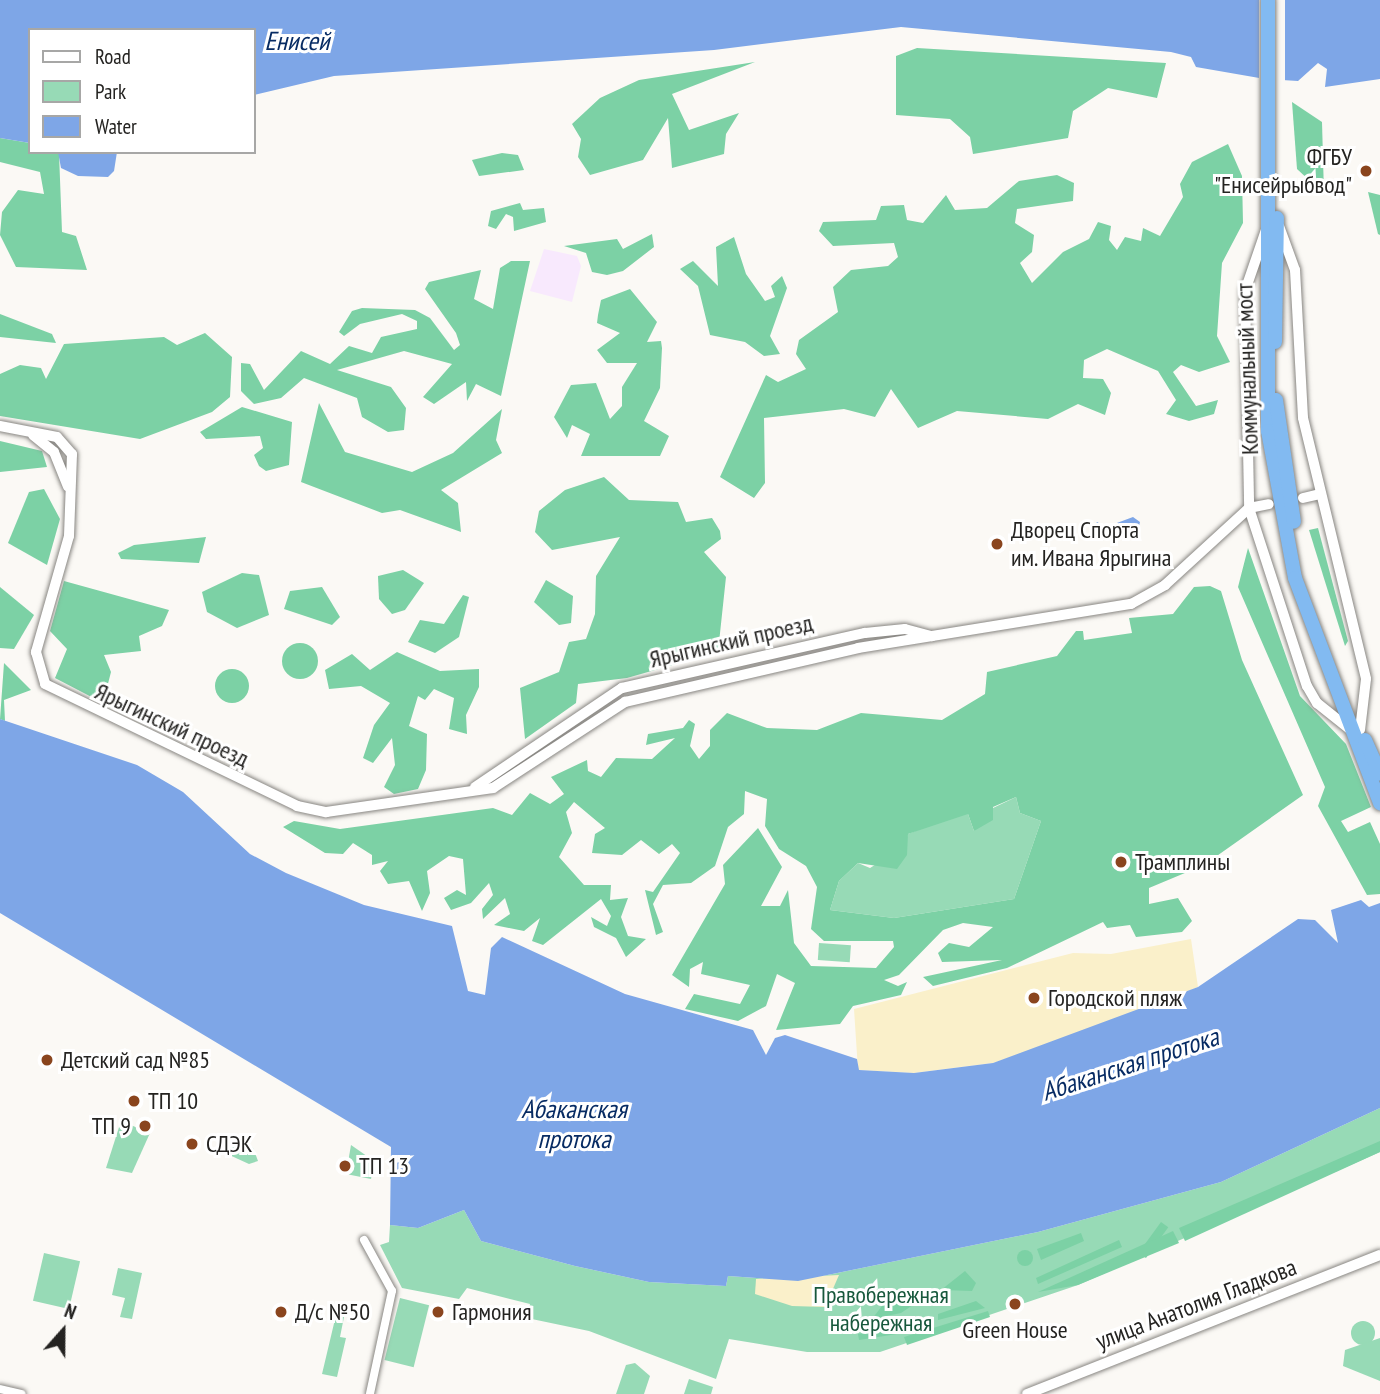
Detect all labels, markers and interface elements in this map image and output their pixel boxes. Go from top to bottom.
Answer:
water label: Енисей [265,25,329,57]
legend [28,28,256,154]
text: Road [95,43,131,70]
text: Park [95,78,126,105]
text: Water [95,113,137,140]
place label: ФГБУ "Енисейрыбвод" [1214,143,1352,199]
marker: ФГБУ "Енисейрыбвод" [1358,163,1374,179]
street label: Коммунальный мост [1230,283,1264,455]
place label: Дворец Спорта им. Ивана Ярыгина [1011,516,1173,572]
marker: Дворец Спорта им. Ивана Ярыгина [989,536,1005,552]
street label: Ярыгинский проезд [647,608,815,674]
street label: Ярыгинский проезд [90,677,254,773]
place label: Трамплины [1135,848,1230,876]
marker: Трамплины [1113,854,1129,870]
place label: Городской пляж [1048,984,1182,1012]
marker: Городской пляж [1026,990,1042,1006]
water label: Абаканская протока [1038,1021,1222,1107]
place label: Детский сад №85 [61,1046,210,1074]
marker: Детский сад №85 [39,1052,55,1068]
place label: ТП 10 [148,1087,198,1115]
marker: ТП 10 [126,1093,142,1109]
water label: Абаканская протока [521,1093,627,1154]
place label: ТП 9 [92,1112,131,1140]
marker: ТП 9 [137,1118,153,1134]
place label: СДЭК [206,1130,253,1158]
marker: СДЭК [184,1136,200,1152]
place label: ТП 13 [359,1152,409,1180]
marker: ТП 13 [337,1158,353,1174]
street label: улица Анатолия Гладкова [1091,1252,1301,1356]
park label: Правобережная набережная [813,1281,949,1337]
north arrow [28,1296,98,1366]
marker: Green House [1007,1296,1023,1312]
text: N [61,1298,80,1324]
place label: Д/с №50 [295,1298,370,1326]
place label: Гармония [452,1298,532,1326]
marker: Д/с №50 [273,1304,289,1320]
marker: Гармония [430,1304,446,1320]
place label: Green House [962,1316,1068,1344]

